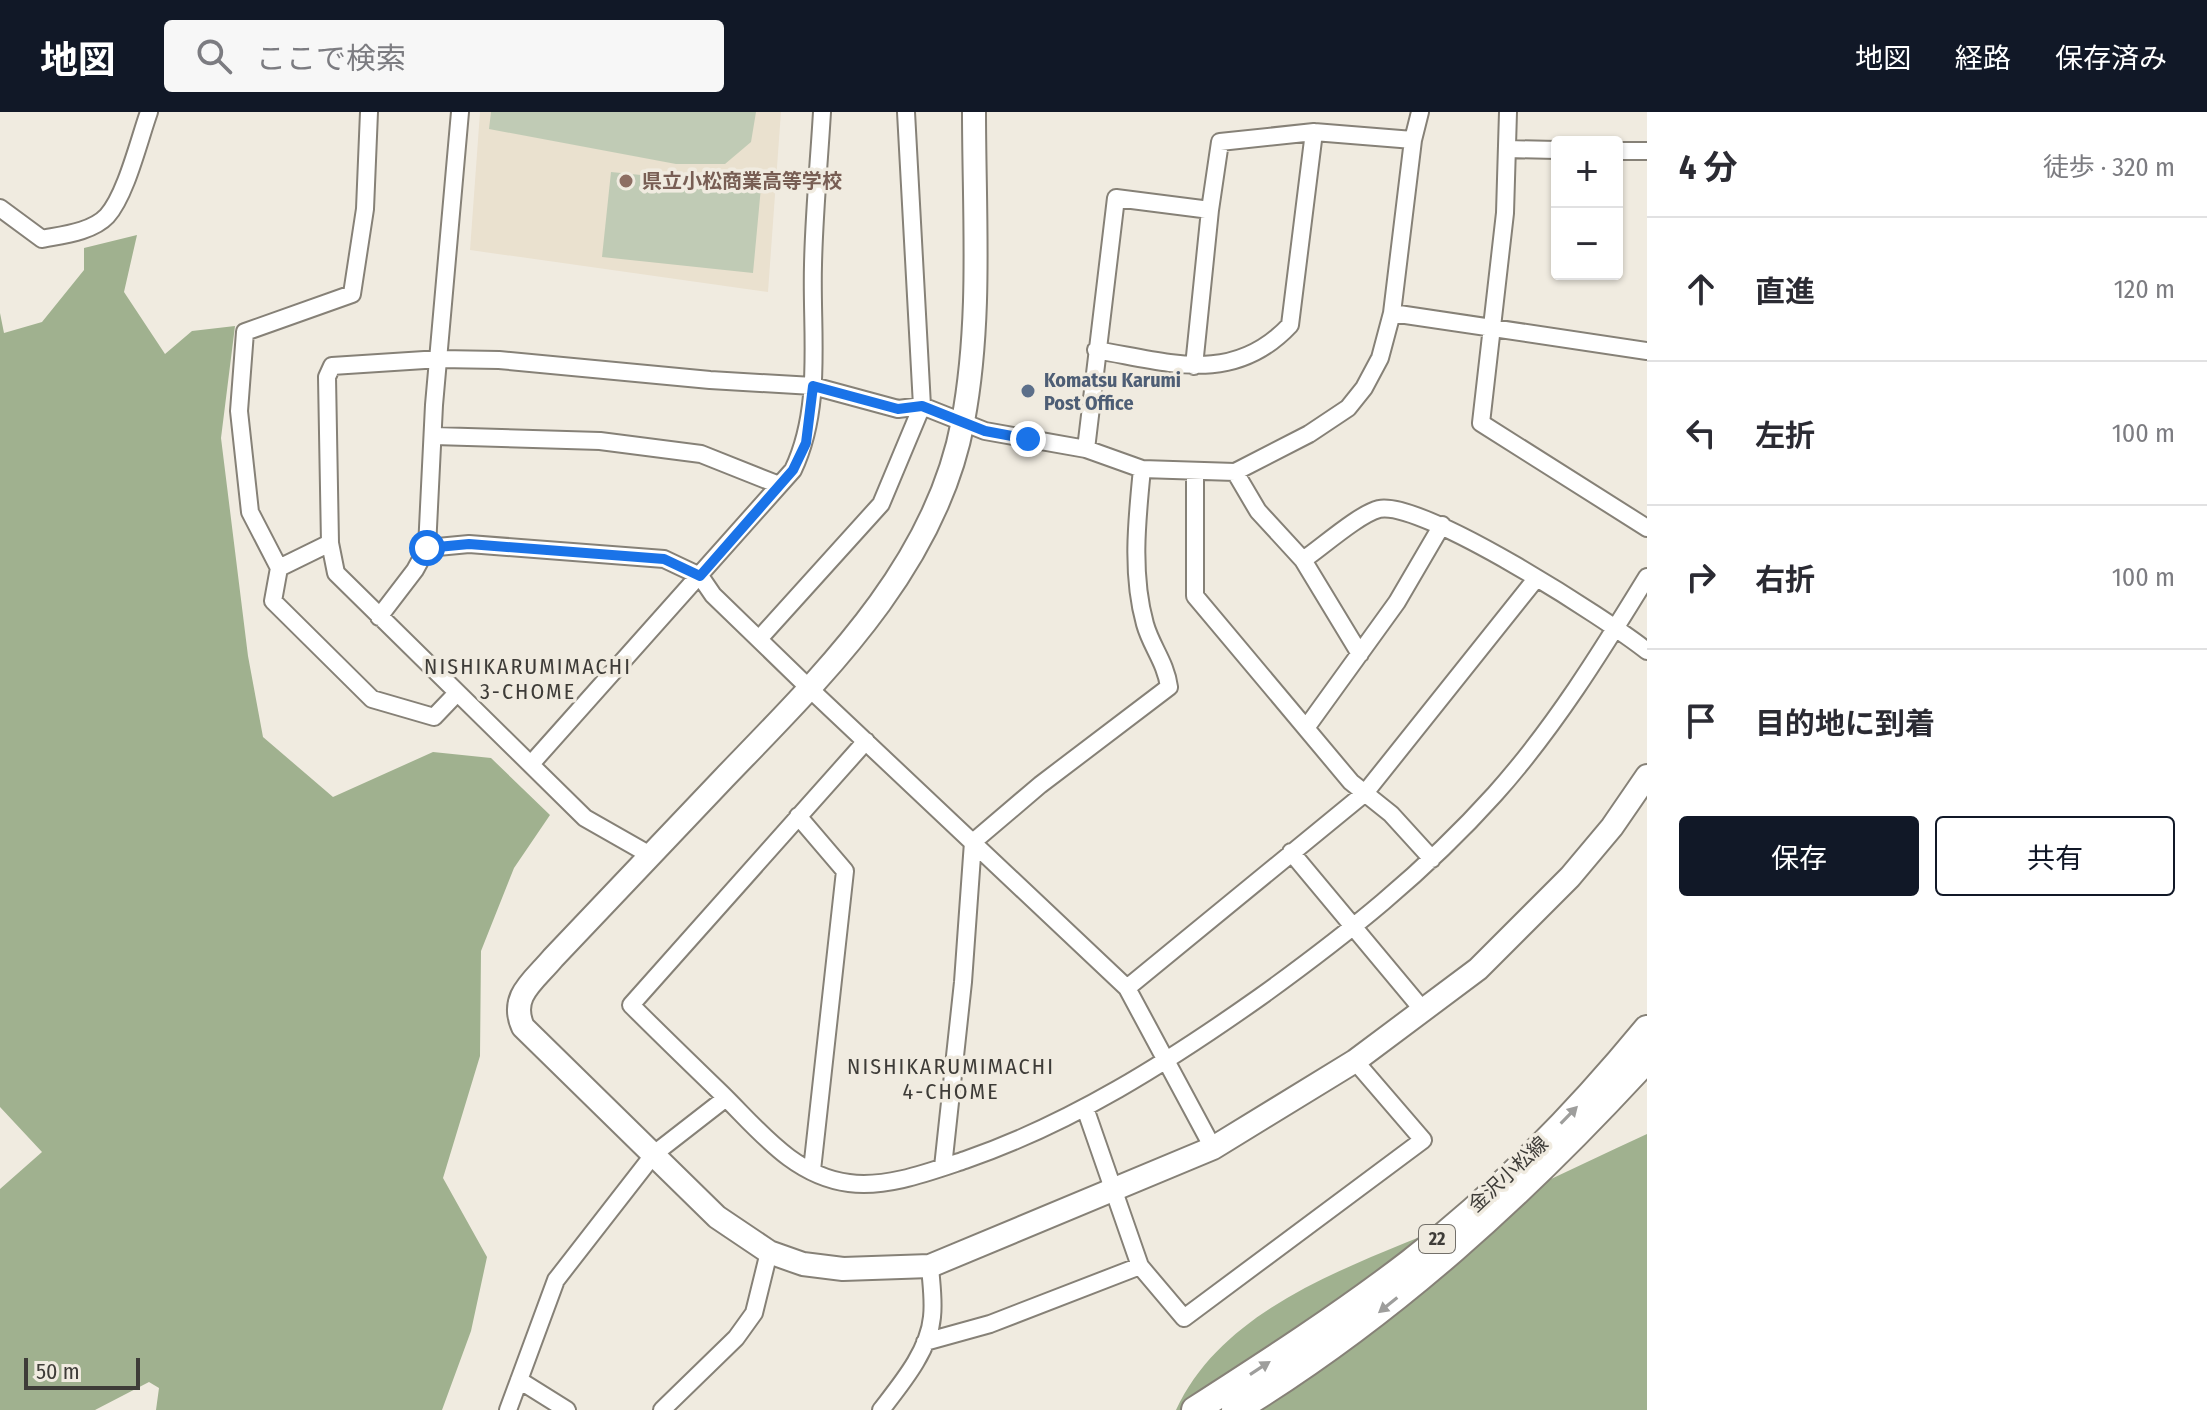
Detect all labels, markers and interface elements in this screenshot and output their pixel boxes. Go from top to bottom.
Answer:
search box [164,20,724,92]
icon: search [192,34,236,78]
text: 地図 [40,37,116,83]
text: ここで検索 [256,41,406,77]
text: 地図 [1855,42,1911,75]
text: 経路 [1955,42,2011,75]
text: 保存済み [2055,42,2167,75]
map controls [1551,136,1623,280]
button: + [1551,136,1623,208]
text: 4 分 [1679,147,1738,188]
text: 徒歩 · 320 m [2043,152,2175,183]
place label: 県立小松商業高等学校 [642,169,842,193]
marker: 県立小松商業高等学校 [617,172,635,190]
button: − [1551,208,1623,280]
icon: ahead [1679,267,1723,311]
text: 直進 [1755,274,1815,310]
text: 120 m [2114,274,2175,305]
place label: Komatsu Karumi Post Office [1044,368,1181,415]
marker: Komatsu Karumi Post Office [1019,382,1037,400]
icon: left [1679,411,1723,455]
text: 左折 [1755,418,1815,454]
text: 100 m [2112,418,2175,449]
route end [1010,421,1046,457]
route start [409,530,445,566]
icon: right [1679,555,1723,599]
text: 右折 [1755,562,1815,598]
text: 100 m [2112,562,2175,593]
district label: NISHIKARUMIMACHI 3-CHOME [424,653,632,705]
icon: arrive [1679,699,1723,743]
text: 目的地に到着 [1755,706,1935,742]
button: 保存 [1679,816,1919,896]
button: 共有 [1935,816,2175,896]
district label: NISHIKARUMIMACHI 4-CHOME [847,1053,1055,1105]
one-way arrow [1559,1106,1577,1125]
street label: 金沢小松線 [1463,1131,1553,1217]
road number: 22 [1419,1225,1455,1253]
one-way arrow [1378,1296,1398,1313]
scale bar [24,1354,140,1390]
text: 50 m [36,1358,80,1385]
one-way arrow [1250,1361,1271,1376]

